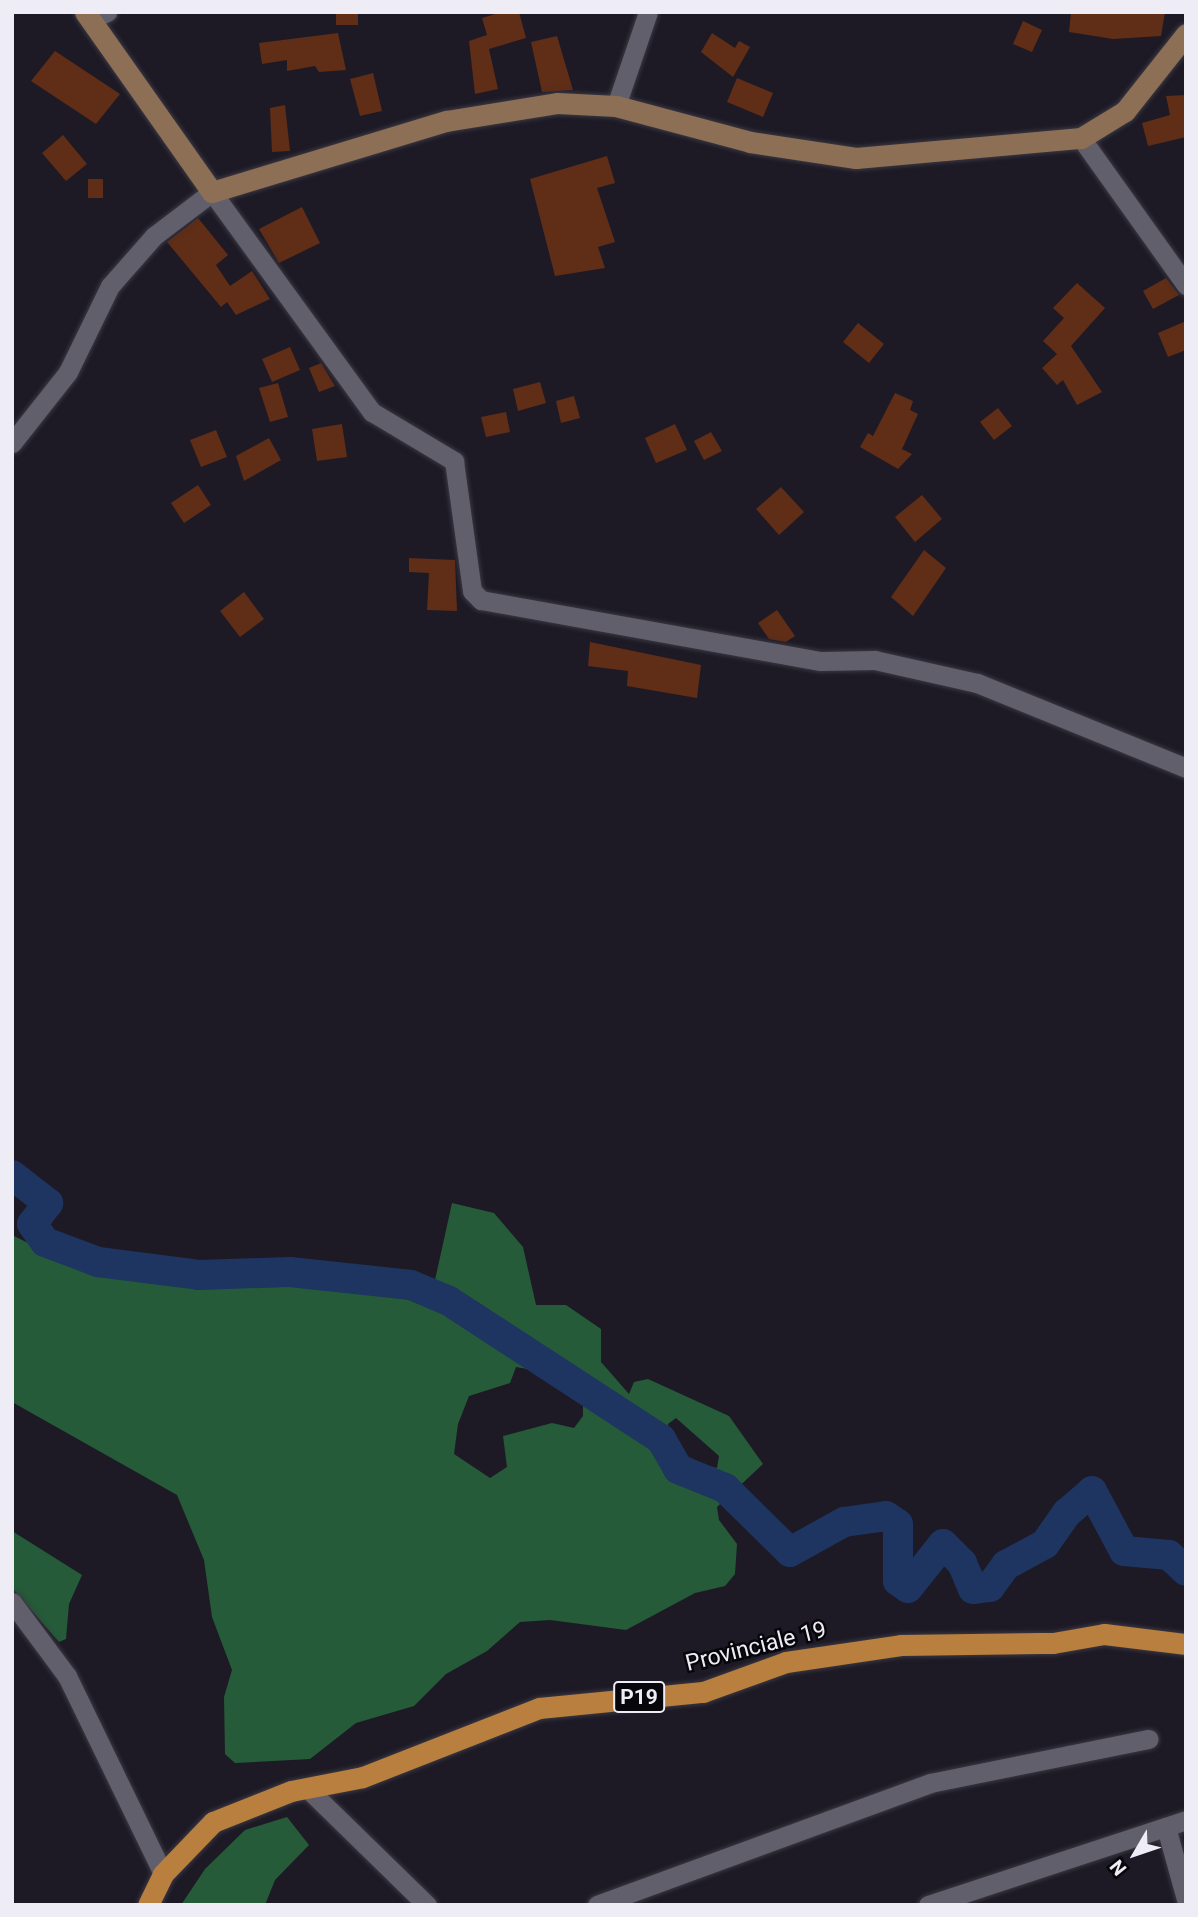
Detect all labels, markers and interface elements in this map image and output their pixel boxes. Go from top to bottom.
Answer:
street label: Provinciale 19 [683,1616,829,1678]
road number: P19 [613,1680,665,1714]
north arrow [1100,1819,1170,1889]
text: N [1105,1855,1131,1880]

